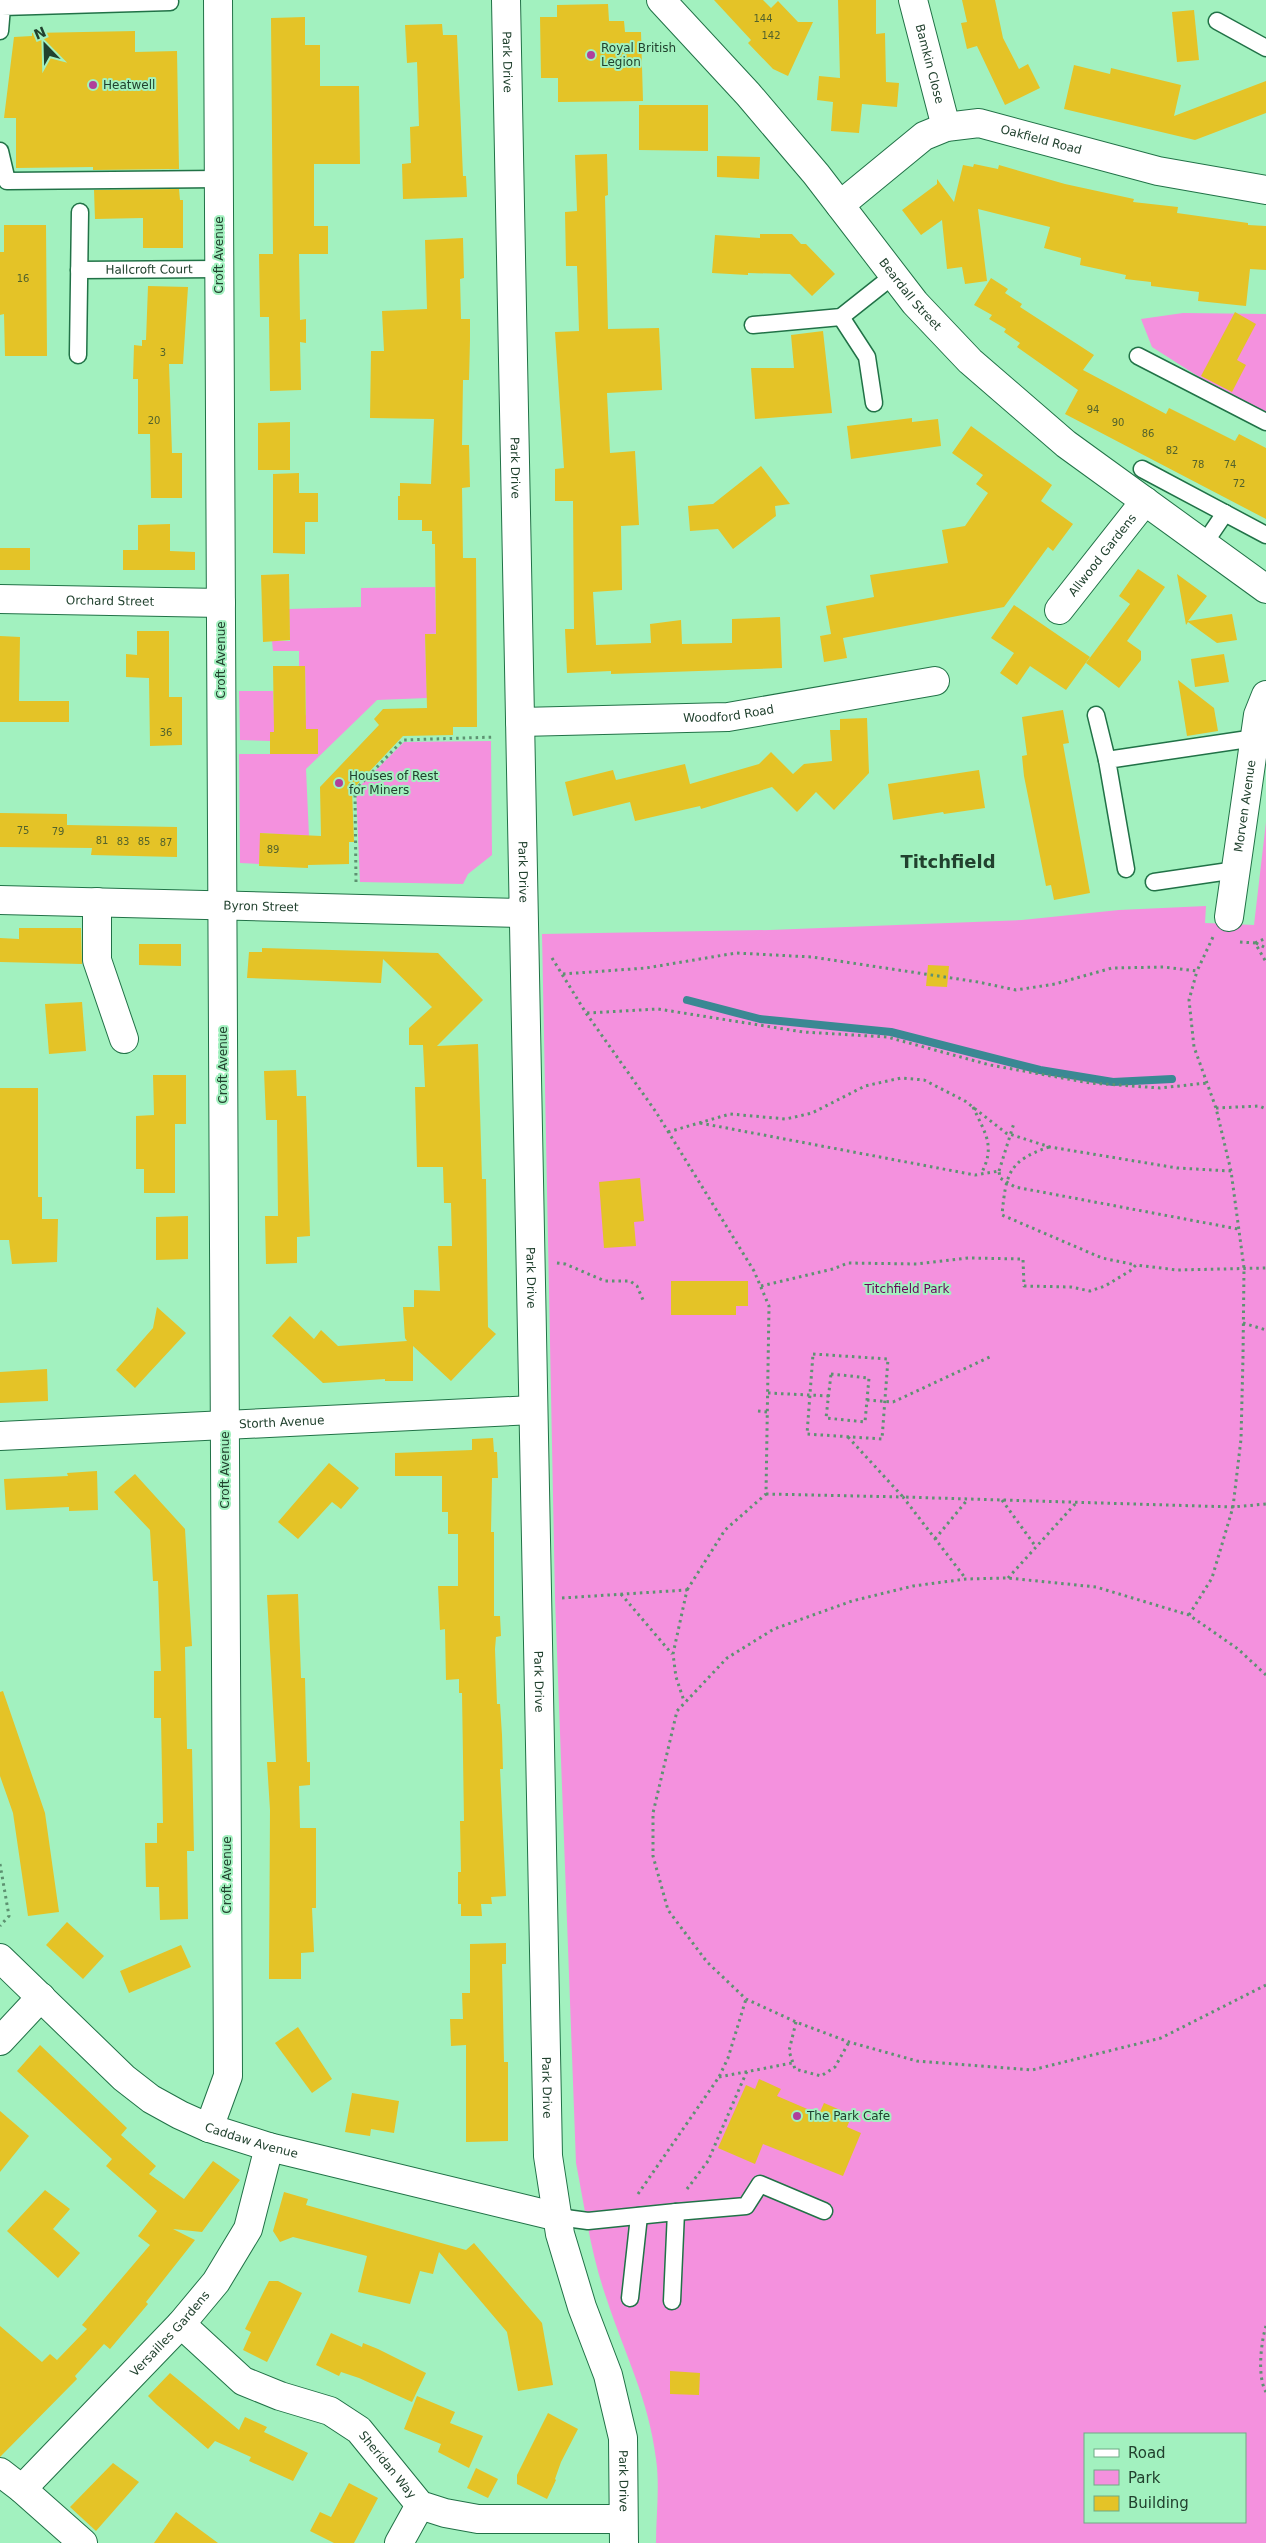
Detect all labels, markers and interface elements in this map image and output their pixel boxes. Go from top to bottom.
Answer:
house number: 144 [753,13,773,24]
north arrow [20,20,70,70]
text: N [31,23,48,43]
street label: Bamkin Close [913,23,947,105]
house number: 142 [761,30,781,41]
street label: Park Drive [500,31,515,93]
place label: Royal British Legion [601,41,676,69]
marker: Royal British Legion [585,49,597,61]
place label: Heatwell [103,78,155,92]
marker: Heatwell [87,79,99,91]
street label: Oakfield Road [999,122,1083,157]
street label: Croft Avenue [212,216,226,294]
street label: Beardall Street [876,255,944,334]
street label: Hallcroft Court [105,262,193,277]
house number: 16 [17,273,29,284]
house number: 3 [160,347,166,358]
house number: 94 [1087,404,1099,415]
house number: 20 [148,415,160,426]
house number: 90 [1112,417,1124,428]
house number: 86 [1142,428,1154,439]
street label: Park Drive [508,437,523,499]
house number: 82 [1166,445,1178,456]
house number: 78 [1192,459,1204,470]
house number: 74 [1224,459,1236,470]
house number: 72 [1233,478,1245,489]
street label: Allwood Gardens [1066,511,1139,599]
street label: Orchard Street [66,593,155,609]
street label: Croft Avenue [214,621,228,699]
street label: Woodford Road [683,702,775,725]
house number: 36 [160,727,172,738]
street label: Morven Avenue [1231,759,1258,853]
place label: Houses of Rest for Miners [349,769,438,797]
marker: Houses of Rest for Miners [333,777,345,789]
house number: 75 [17,825,29,836]
house number: 79 [52,826,64,837]
house number: 81 [96,835,108,846]
house number: 83 [117,836,129,847]
house number: 85 [138,836,150,847]
house number: 87 [160,837,172,848]
street label: Park Drive [515,841,531,903]
house number: 89 [267,844,279,855]
district label: Titchfield [900,851,996,872]
street label: Byron Street [223,899,299,914]
street label: Croft Avenue [216,1026,230,1104]
street label: Park Drive [523,1247,538,1309]
park label: Titchfield Park [864,1282,949,1296]
street label: Storth Avenue [239,1413,325,1431]
street label: Croft Avenue [218,1431,232,1509]
street label: Park Drive [531,1651,546,1713]
street label: Croft Avenue [220,1836,234,1914]
street label: Park Drive [539,2057,554,2119]
place label: The Park Cafe [806,2109,890,2123]
marker: The Park Cafe [791,2110,803,2122]
street label: Caddaw Avenue [203,2120,300,2161]
street label: Versailles Gardens [127,2288,213,2379]
street label: Sheridan Way [356,2428,419,2501]
legend [1084,2433,1246,2523]
text: Road [1128,2444,1166,2462]
street label: Park Drive [616,2450,631,2512]
text: Park [1128,2469,1161,2487]
text: Building [1128,2494,1189,2512]

